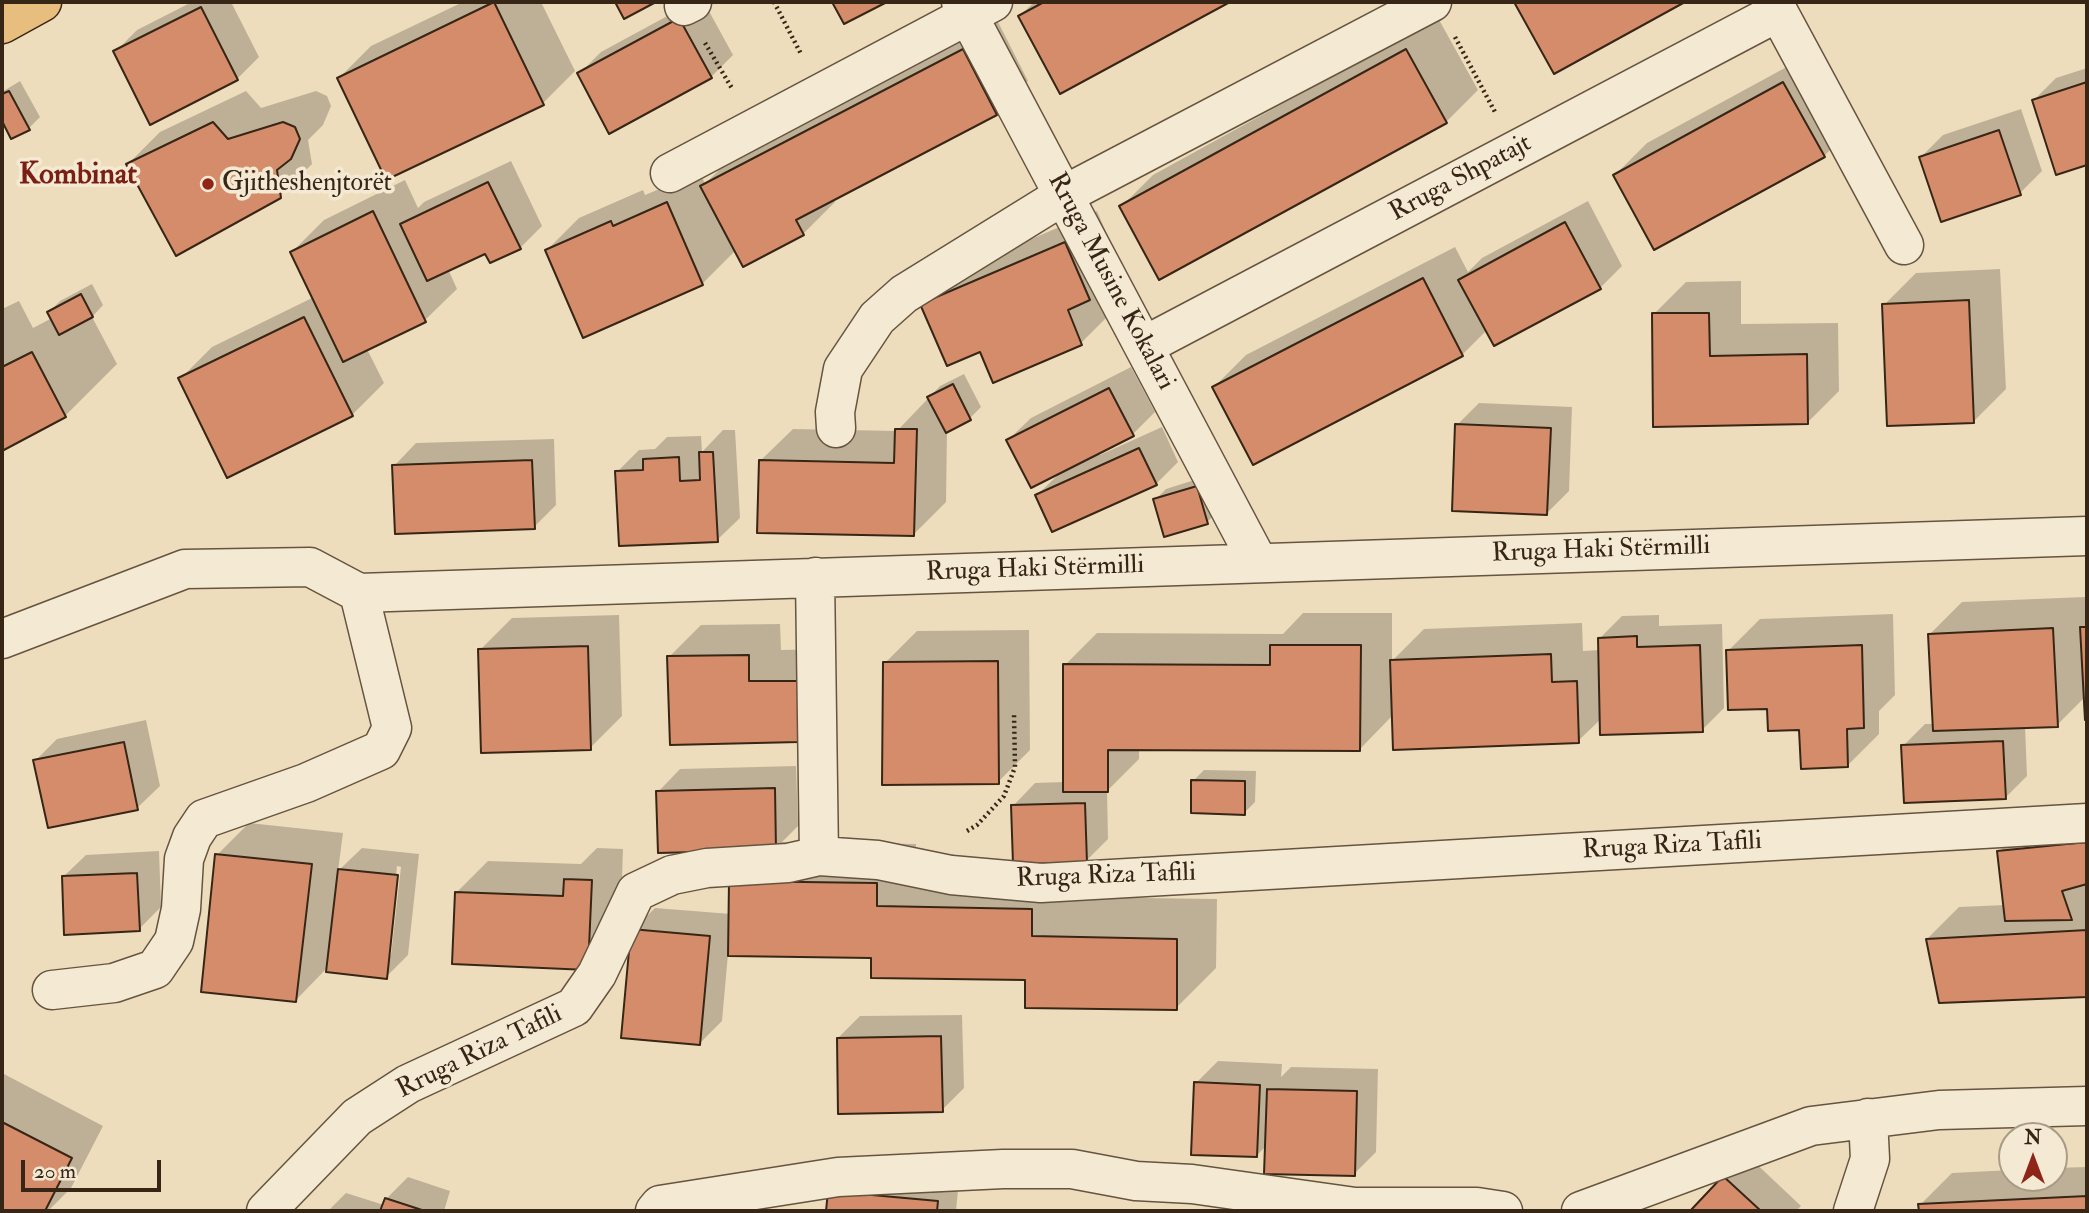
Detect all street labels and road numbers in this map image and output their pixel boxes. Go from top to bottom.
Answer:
street label: Rruga Shpatajt [1385,129,1537,229]
street label: Rruga Musine Kokalari [1040,168,1180,396]
street label: Rruga Haki Stërmilli [1491,532,1711,570]
street label: Rruga Haki Stërmilli [925,551,1145,589]
street label: Rruga Riza Tafili [1581,827,1763,867]
street label: Rruga Riza Tafili [1016,858,1196,896]
street label: Rruga Riza Tafili [392,1000,568,1106]

